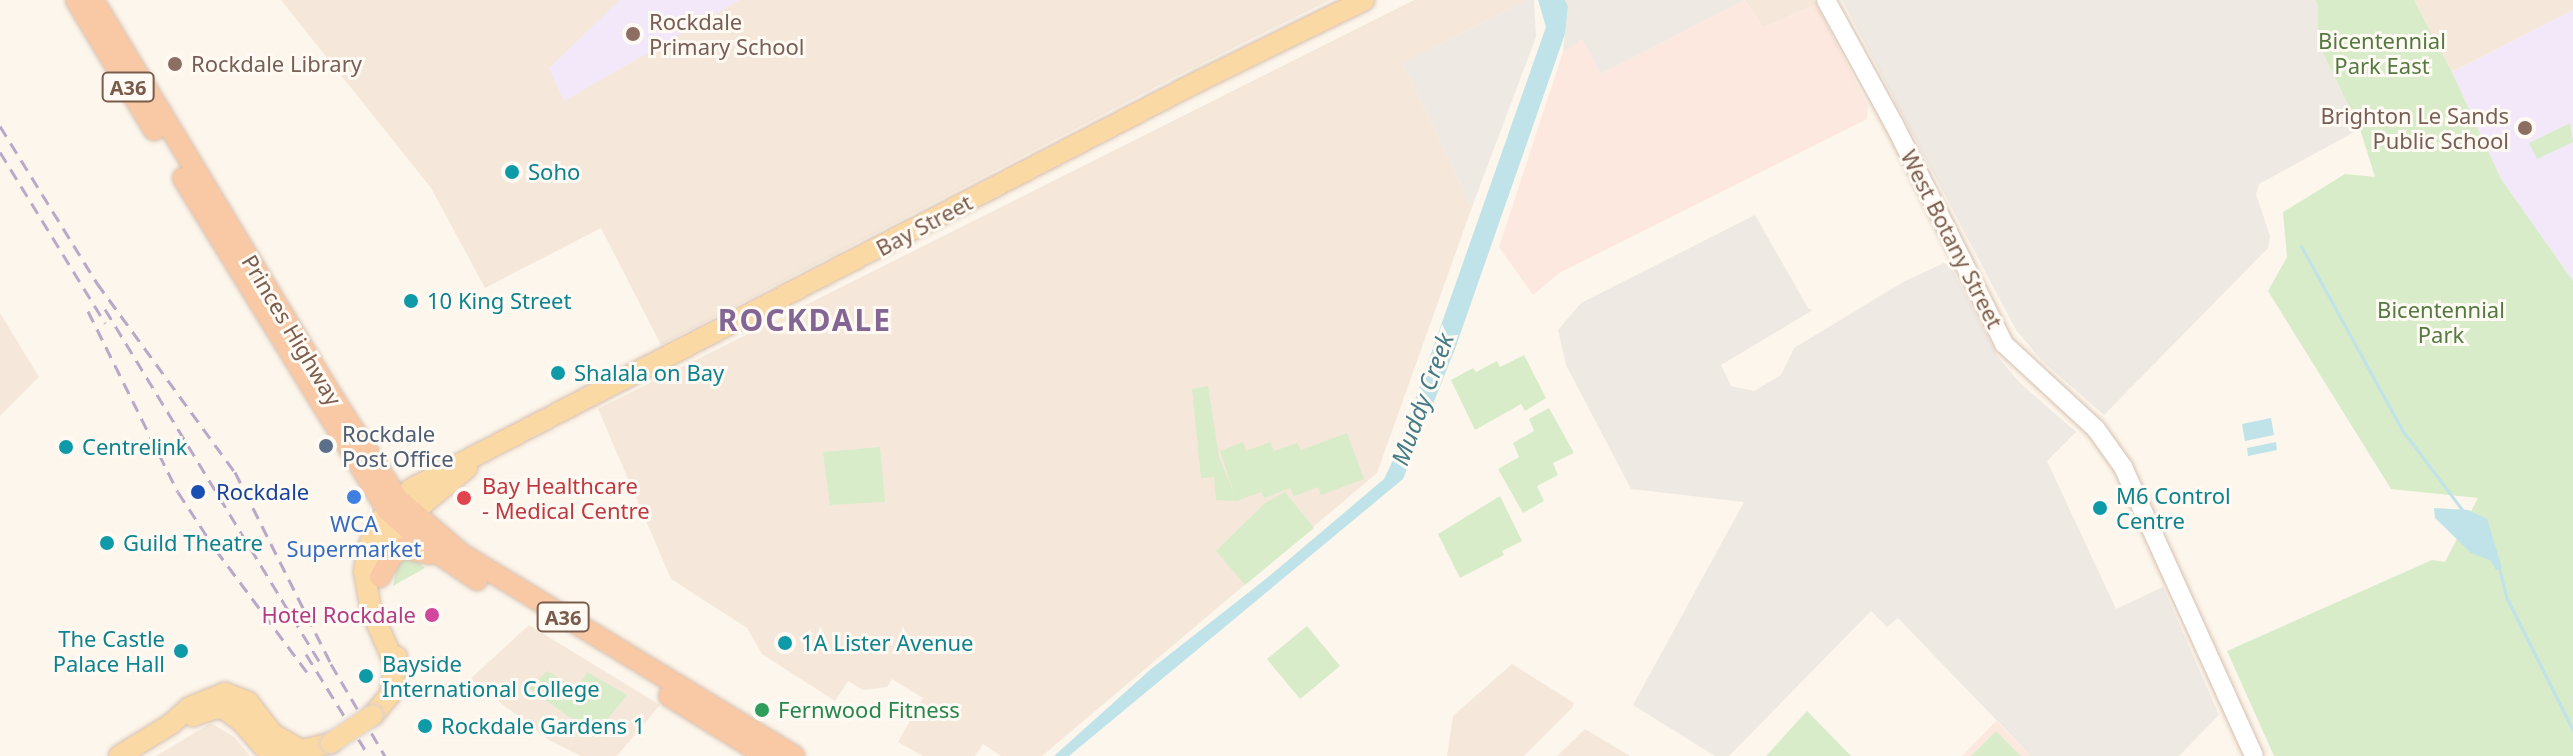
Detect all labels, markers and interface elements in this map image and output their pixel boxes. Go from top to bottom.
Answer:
place label: Rockdale Primary School [649,8,805,60]
marker: Rockdale Primary School [624,25,642,43]
park label: Bicentennial Park East [2318,27,2446,78]
place label: Rockdale Library [191,51,362,77]
marker: Rockdale Library [166,55,184,73]
road number: A36 [100,71,156,103]
place label: Brighton Le Sands Public School [2321,102,2509,154]
marker: Brighton Le Sands Public School [2516,119,2534,137]
street label: West Botany Street [1896,145,2008,333]
place label: Soho [528,159,580,185]
marker: Soho [503,163,521,181]
street label: Bay Street [871,189,977,261]
street label: Princes Highway [237,250,347,410]
place label: 10 King Street [427,288,571,314]
marker: 10 King Street [402,292,420,310]
park label: Bicentennial Park [2377,296,2505,348]
district label: ROCKDALE [718,302,892,338]
water label: Muddy Creek [1385,329,1459,469]
place label: Shalala on Bay [574,360,724,386]
marker: Shalala on Bay [549,364,567,382]
place label: Rockdale Post Office [342,420,454,472]
place label: Centrelink [82,434,188,460]
marker: Rockdale Post Office [317,437,335,455]
marker: Centrelink [57,438,75,456]
place label: Bay Healthcare - Medical Centre [482,472,650,524]
place label: Rockdale [216,479,309,505]
marker: Rockdale [187,481,209,503]
place label: M6 Control Centre [2116,482,2231,534]
marker: Bay Healthcare - Medical Centre [453,487,475,509]
marker: WCA Supermarket [345,488,363,506]
marker: M6 Control Centre [2091,499,2109,517]
place label: WCA Supermarket [287,510,421,562]
place label: Guild Theatre [123,530,263,556]
marker: Guild Theatre [98,534,116,552]
road number: A36 [535,601,591,633]
place label: Hotel Rockdale [261,602,416,628]
marker: Hotel Rockdale [423,606,441,624]
place label: The Castle Palace Hall [53,625,165,676]
place label: 1A Lister Avenue [801,630,974,656]
marker: 1A Lister Avenue [776,634,794,652]
marker: The Castle Palace Hall [172,642,190,660]
place label: Bayside International College [382,650,600,702]
marker: Bayside International College [357,667,375,685]
place label: Fernwood Fitness [778,697,960,723]
marker: Fernwood Fitness [753,701,771,719]
place label: Rockdale Gardens 1 [441,713,645,739]
marker: Rockdale Gardens 1 [416,717,434,735]

